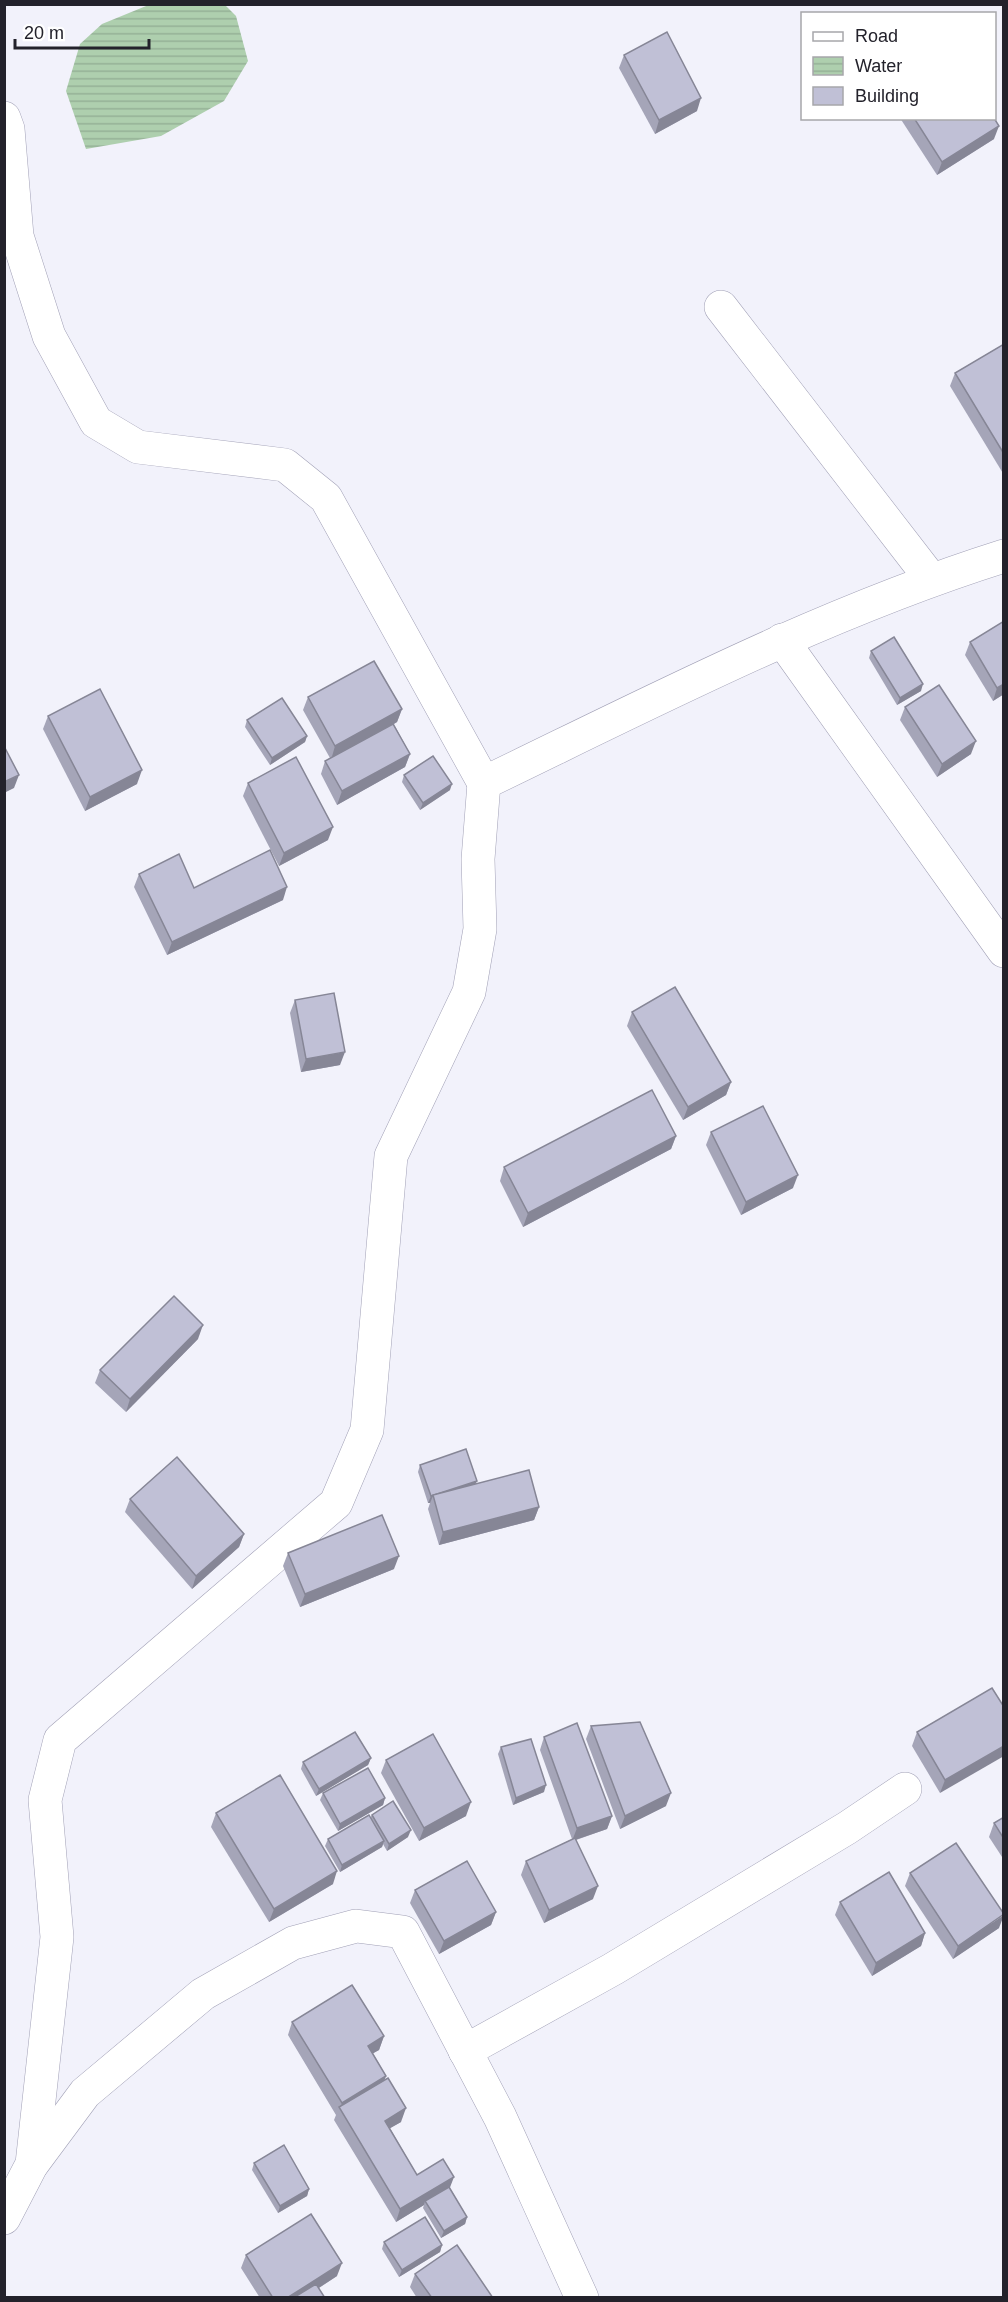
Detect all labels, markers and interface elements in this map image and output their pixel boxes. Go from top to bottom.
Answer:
scale bar [15,12,148,50]
legend [801,12,996,120]
text: 20 m [24,23,64,43]
text: Road [855,26,898,46]
text: Water [855,56,902,76]
text: Building [855,86,919,106]

